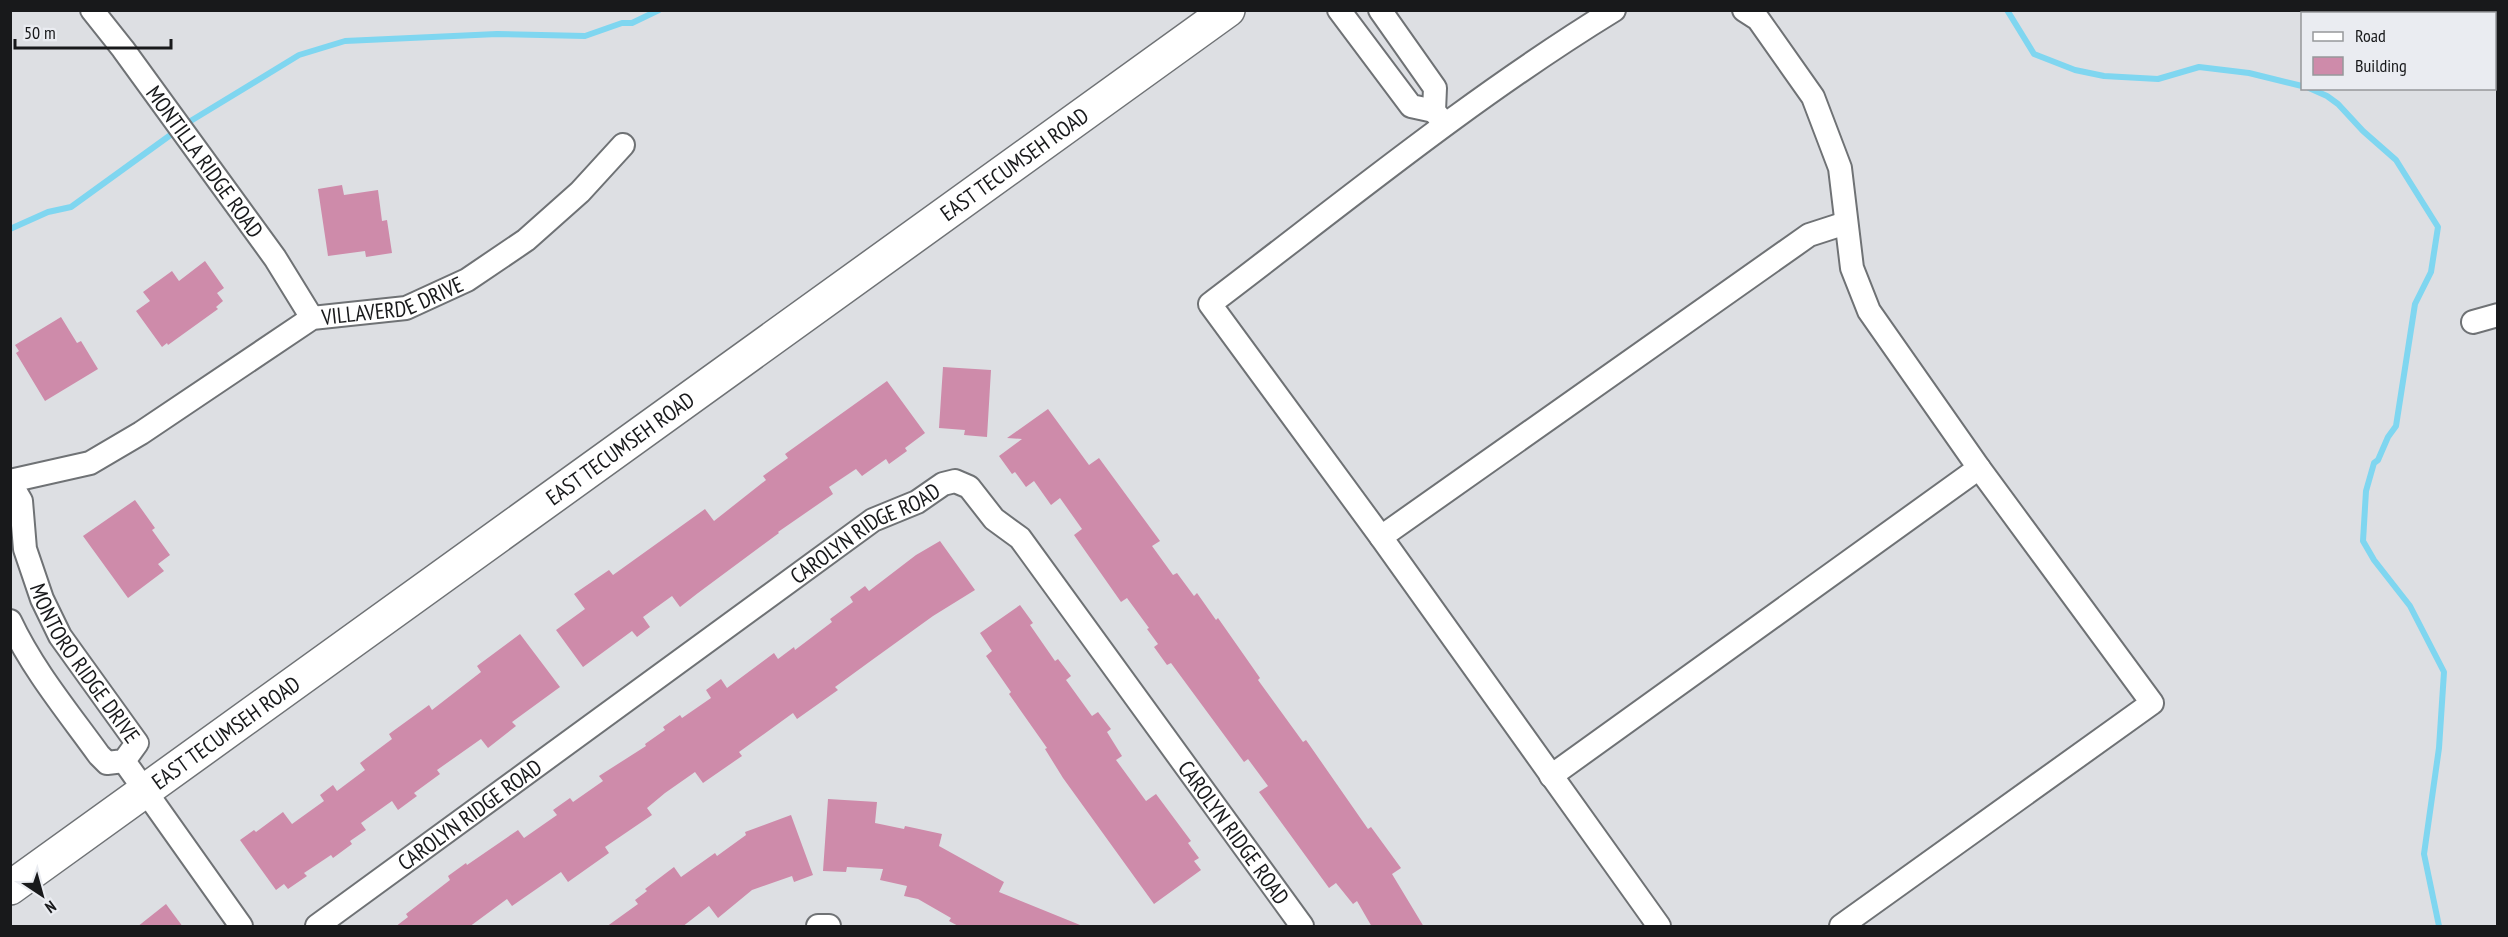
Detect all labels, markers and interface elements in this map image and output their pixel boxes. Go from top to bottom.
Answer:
scale bar [15,12,171,50]
legend [2301,12,2496,90]
text: 50 m [24,21,56,44]
text: Road [2355,24,2386,47]
text: Building [2355,54,2407,77]
street label: MONTILLA RIDGE ROAD [140,80,270,243]
street label: EAST TECUMSEH ROAD [935,101,1094,227]
street label: VILLAVERDE DRIVE [319,270,468,331]
street label: EAST TECUMSEH ROAD [540,385,700,511]
street label: CAROLYN RIDGE ROAD [785,476,945,590]
street label: MONTORO RIDGE DRIVE [24,580,146,748]
street label: EAST TECUMSEH ROAD [146,670,305,795]
street label: CAROLYN RIDGE ROAD [392,753,547,876]
street label: CAROLYN RIDGE ROAD [1172,755,1296,910]
north arrow [12,865,72,925]
text: N [41,897,60,918]

